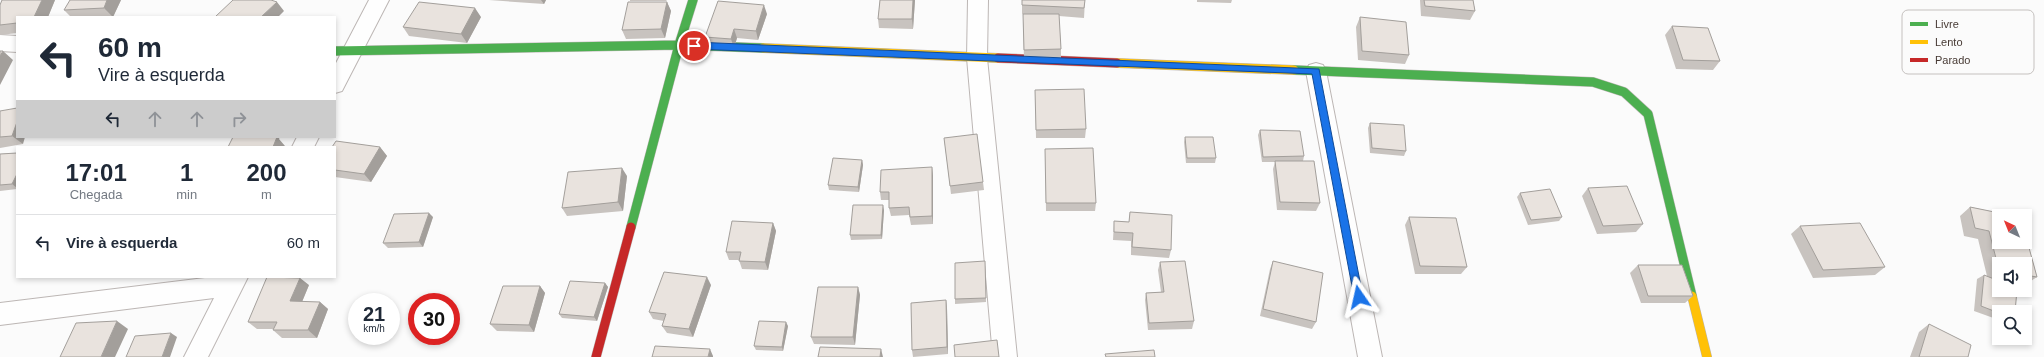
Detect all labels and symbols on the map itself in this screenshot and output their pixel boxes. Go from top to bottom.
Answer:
legend [1902,10,2034,74]
text: Livre [1935,18,1959,30]
pin [677,29,711,63]
text: Lento [1935,36,1963,48]
text: Parado [1935,54,1970,66]
north arrow [1992,209,2032,249]
position arrow [1338,276,1380,318]
speed limit sign: 30 [408,293,460,345]

